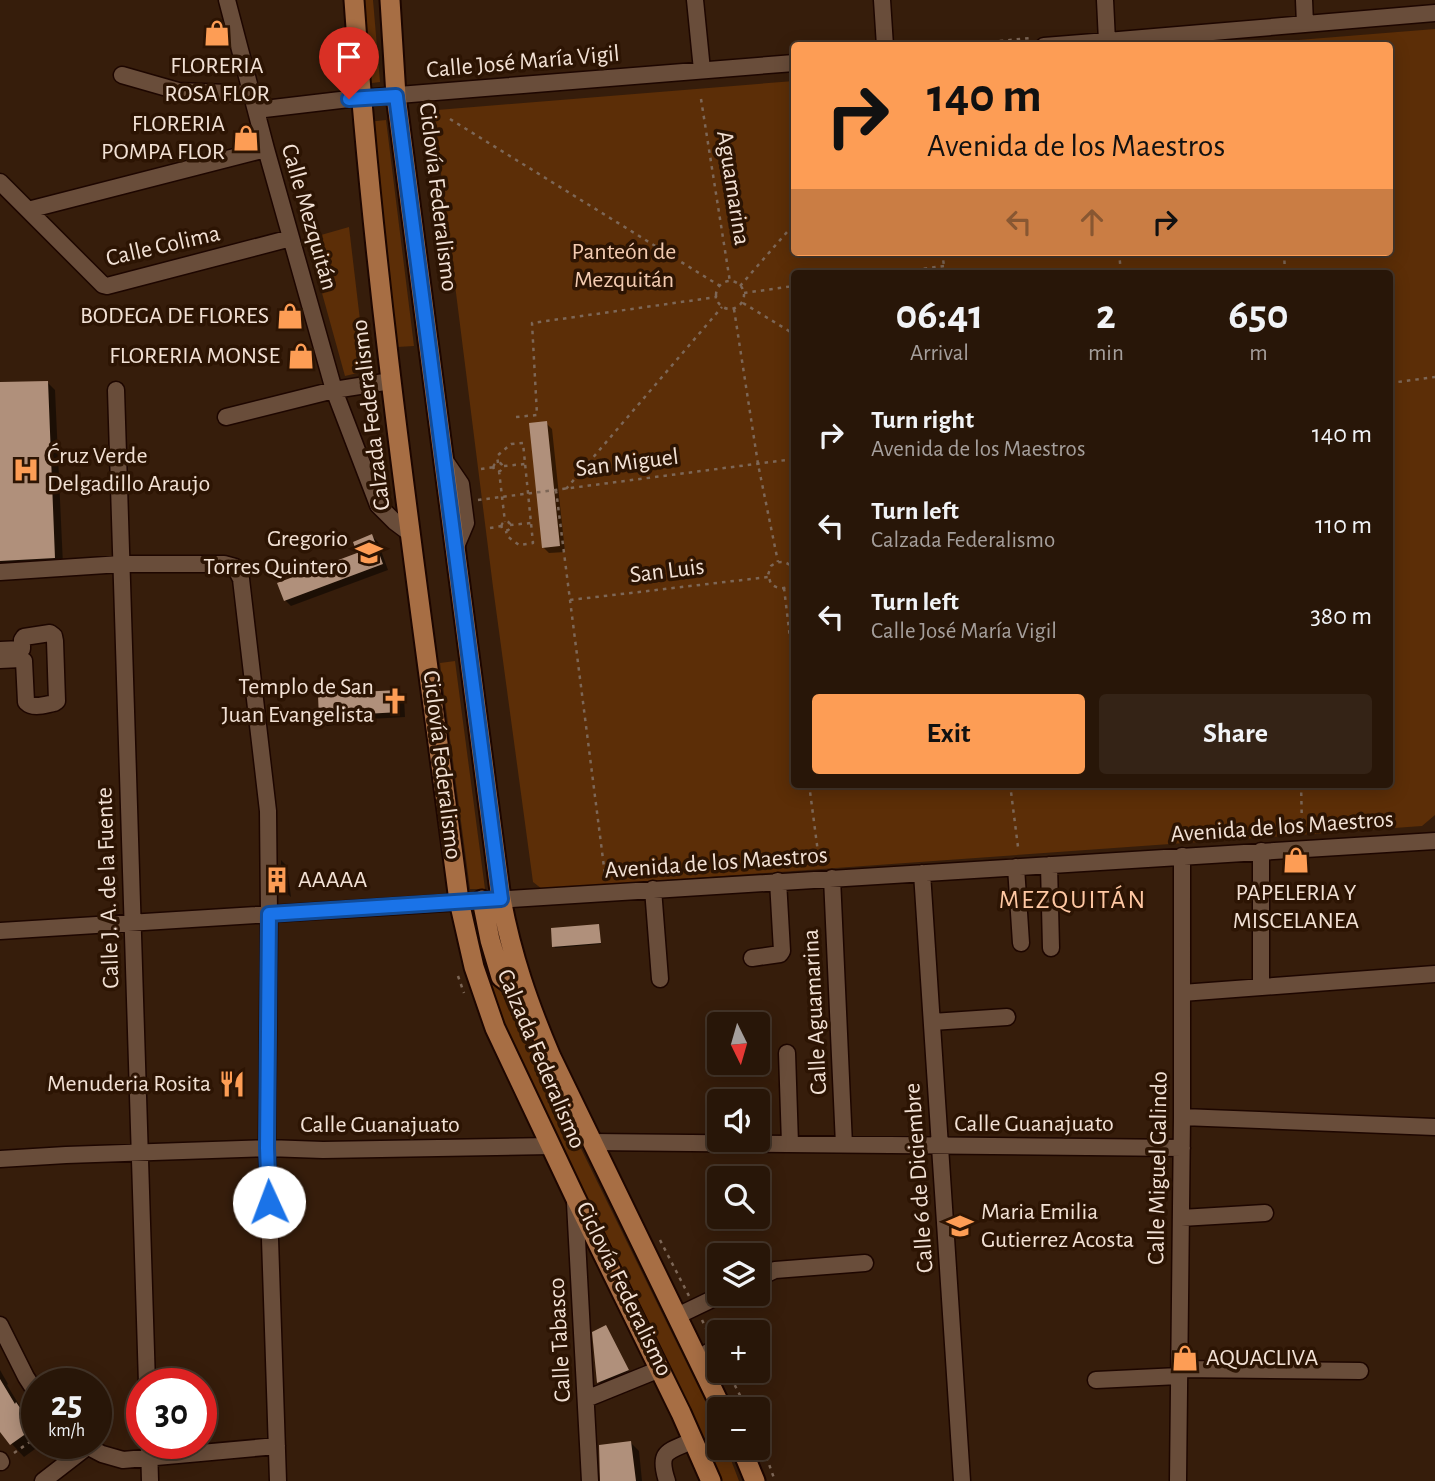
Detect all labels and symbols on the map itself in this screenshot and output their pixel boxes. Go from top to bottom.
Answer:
shop icon: FLORERIA ROSA FLOR [202,18,232,48]
pin [319,27,379,99]
street label: Calle José María Vigil [425,42,621,82]
place label: FLORERIA ROSA FLOR [164,54,270,106]
street label: Ciclovía Federalismo [414,101,462,293]
place label: FLORERIA POMPA FLOR [101,112,225,164]
shop icon: FLORERIA POMPA FLOR [231,123,261,153]
street label: Aguamarina [712,129,754,247]
street label: Calle Mezquitán [277,141,341,293]
street label: Calle Colima [104,221,222,271]
park label: Panteón de Mezquitán [572,240,676,292]
shop icon: BODEGA DE FLORES [275,301,305,331]
place label: BODEGA DE FLORES [80,304,269,328]
street label: Calzada Federalismo [347,318,395,512]
shop icon: FLORERIA MONSE [286,341,316,371]
place label: FLORERIA MONSE [109,344,280,368]
place label: Ćruz Verde Delgadillo Araujo [47,442,210,496]
street label: San Miguel [574,445,680,481]
hospital icon: Ćruz Verde Delgadillo Araujo [11,455,41,485]
place label: Gregorio Torres Quintero [203,527,348,579]
school or university icon: Gregorio Torres Quintero [354,538,384,568]
street label: San Luis [628,555,706,587]
street label: Ciclovía Federalismo [418,669,466,861]
place label: Templo de San Juan Evangelista [221,675,374,727]
church icon: Templo de San Juan Evangelista [380,686,410,716]
street label: Calle J. A. de la Fuente [92,787,124,989]
street label: Avenida de los Maestros [1170,807,1394,847]
street label: Avenida de los Maestros [604,843,828,883]
shop icon: PAPELERIA Y MISCELANEA [1281,845,1311,875]
building icon: AAAAA [262,865,292,895]
place label: AAAAA [298,868,367,892]
place label: PAPELERIA Y MISCELANEA [1233,881,1359,933]
district label: MEZQUITÁN [999,885,1147,913]
street label: Calle Aguamarina [799,928,831,1096]
street label: Calzada Federalismo [492,966,590,1152]
north arrow [707,1012,770,1074]
restaurant icon: Menuderia Rosita [217,1069,247,1099]
street label: Calle Miguel Galindo [1144,1071,1172,1265]
place label: Menuderia Rosita [47,1072,211,1096]
street label: Calle 6 de Diciembre [900,1082,938,1274]
street label: Calle Guanajuato [954,1112,1114,1136]
street label: Calle Guanajuato [300,1113,460,1137]
position arrow [232,1165,306,1239]
street label: Ciclovía Federalismo [572,1198,676,1380]
place label: Maria Emilia Gutierrez Acosta [981,1200,1134,1252]
school or university icon: Maria Emilia Gutierrez Acosta [945,1211,975,1241]
street label: Calle Tabasco [545,1277,575,1403]
shop icon: AQUACLIVA [1170,1343,1200,1373]
place label: AQUACLIVA [1206,1346,1319,1370]
speed limit sign: 30 [126,1368,217,1459]

